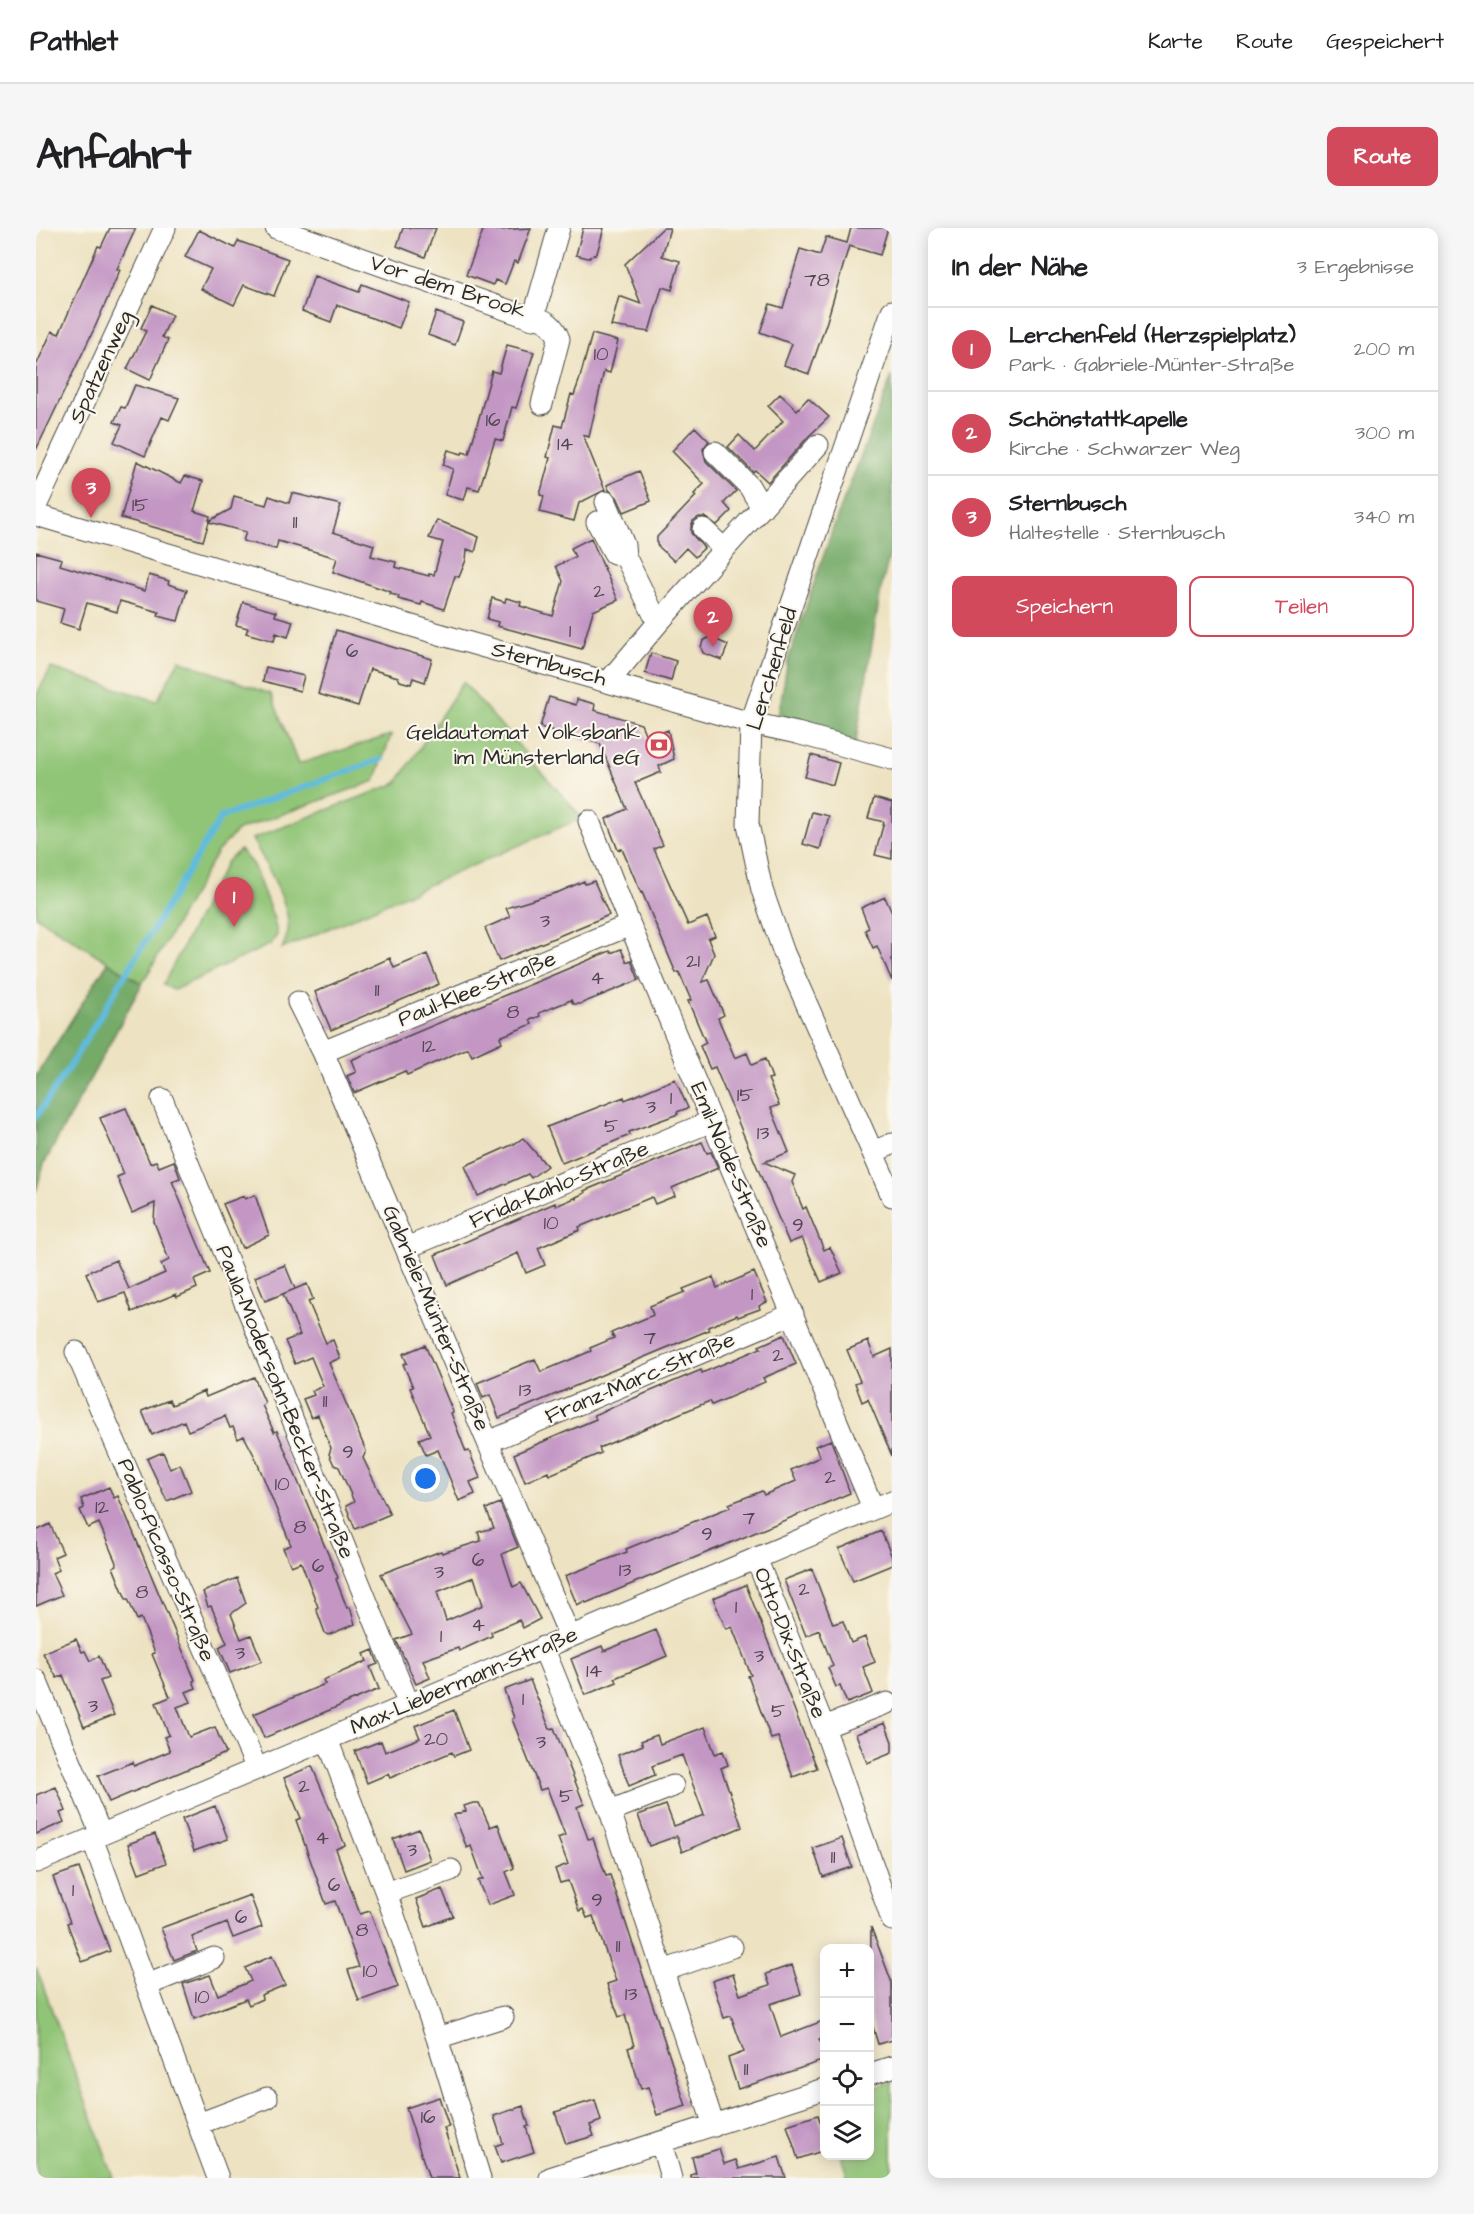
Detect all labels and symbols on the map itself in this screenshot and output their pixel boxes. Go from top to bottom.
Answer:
street label: Vor dem Brook [366,247,530,327]
house number: 78 [804,266,830,294]
street label: Spatzenweg [61,305,142,429]
house number: 10 [593,340,609,368]
house number: 16 [485,406,501,434]
house number: 14 [557,430,573,458]
pin: 3 [72,468,110,518]
house number: 15 [132,491,148,519]
house number: 11 [292,508,298,536]
house number: 2 [593,577,605,605]
pin: 2 [694,598,732,647]
street label: Lerchenfeld [739,604,805,734]
house number: 1 [569,617,572,645]
street label: Sternbusch [488,634,610,694]
house number: 6 [346,637,359,665]
place label: Geldautomat Volksbank im Münsterland eG [406,717,640,773]
bank icon: Geldautomat Volksbank im Münsterland eG [644,730,674,760]
pin: 1 [214,878,254,927]
house number: 3 [540,907,550,935]
street label: Paul-Klee-Straße [393,943,561,1035]
house number: 21 [686,947,700,975]
house number: 4 [590,964,604,992]
house number: 11 [374,976,380,1004]
house number: 8 [507,998,520,1026]
house number: 12 [422,1032,437,1060]
street label: Emil-Nolde-Straße [682,1077,780,1253]
house number: 15 [737,1081,753,1109]
house number: 1 [670,1084,673,1112]
house number: 3 [646,1093,656,1121]
house number: 5 [604,1112,618,1140]
house number: 13 [757,1119,769,1147]
street label: Frida-Kahlo-Straße [465,1133,654,1237]
street label: Gabriele-Münter-Straße [374,1200,498,1436]
house number: 10 [543,1209,559,1237]
house number: 9 [792,1211,804,1239]
street label: Paula-Modersohn-Becker-Straße [208,1241,362,1564]
house number: 1 [751,1280,754,1308]
street label: Franz-Marc-Straße [540,1324,740,1432]
house number: 7 [644,1324,656,1352]
house number: 2 [772,1341,784,1369]
house number: 13 [519,1376,531,1404]
house number: 11 [322,1387,328,1415]
house number: 9 [342,1438,354,1466]
street label: Pablo-Picasso-Straße [109,1454,223,1666]
house number: 2 [824,1463,836,1491]
your location [411,1464,440,1493]
house number: 10 [274,1470,290,1498]
house number: 12 [95,1493,110,1521]
house number: 7 [743,1504,755,1532]
house number: 8 [294,1513,307,1541]
house number: 9 [701,1520,713,1548]
house number: 6 [472,1546,485,1574]
house number: 6 [312,1552,325,1580]
house number: 13 [619,1556,631,1584]
house number: 3 [434,1558,444,1586]
street label: Otto-Dix-Straße [746,1563,834,1723]
house number: 2 [798,1575,810,1603]
house number: 8 [136,1578,149,1606]
house number: 1 [735,1593,738,1621]
house number: 4 [471,1611,485,1639]
street label: Max-Liebermann-Straße [345,1619,583,1743]
house number: 1 [440,1622,443,1650]
house number: 3 [235,1639,245,1667]
house number: 3 [754,1642,764,1670]
house number: 14 [586,1657,602,1685]
house number: 1 [522,1685,525,1713]
house number: 3 [88,1692,98,1720]
house number: 5 [771,1697,785,1725]
house number: 20 [424,1725,448,1753]
house number: 3 [536,1728,546,1756]
house number: 2 [298,1772,310,1800]
house number: 5 [559,1782,573,1810]
house number: 4 [315,1824,329,1852]
house number: 3 [407,1836,417,1864]
house number: 11 [830,1843,836,1871]
house number: 6 [328,1871,341,1899]
house number: 1 [72,1876,75,1904]
house number: 9 [591,1886,603,1914]
house number: 6 [235,1903,248,1931]
house number: 8 [356,1916,369,1944]
house number: 11 [615,1932,621,1960]
house number: 10 [362,1957,378,1985]
house number: 13 [625,1980,637,2008]
house number: 10 [194,1983,210,2011]
house number: 11 [743,2055,749,2083]
house number: 16 [420,2103,436,2131]

